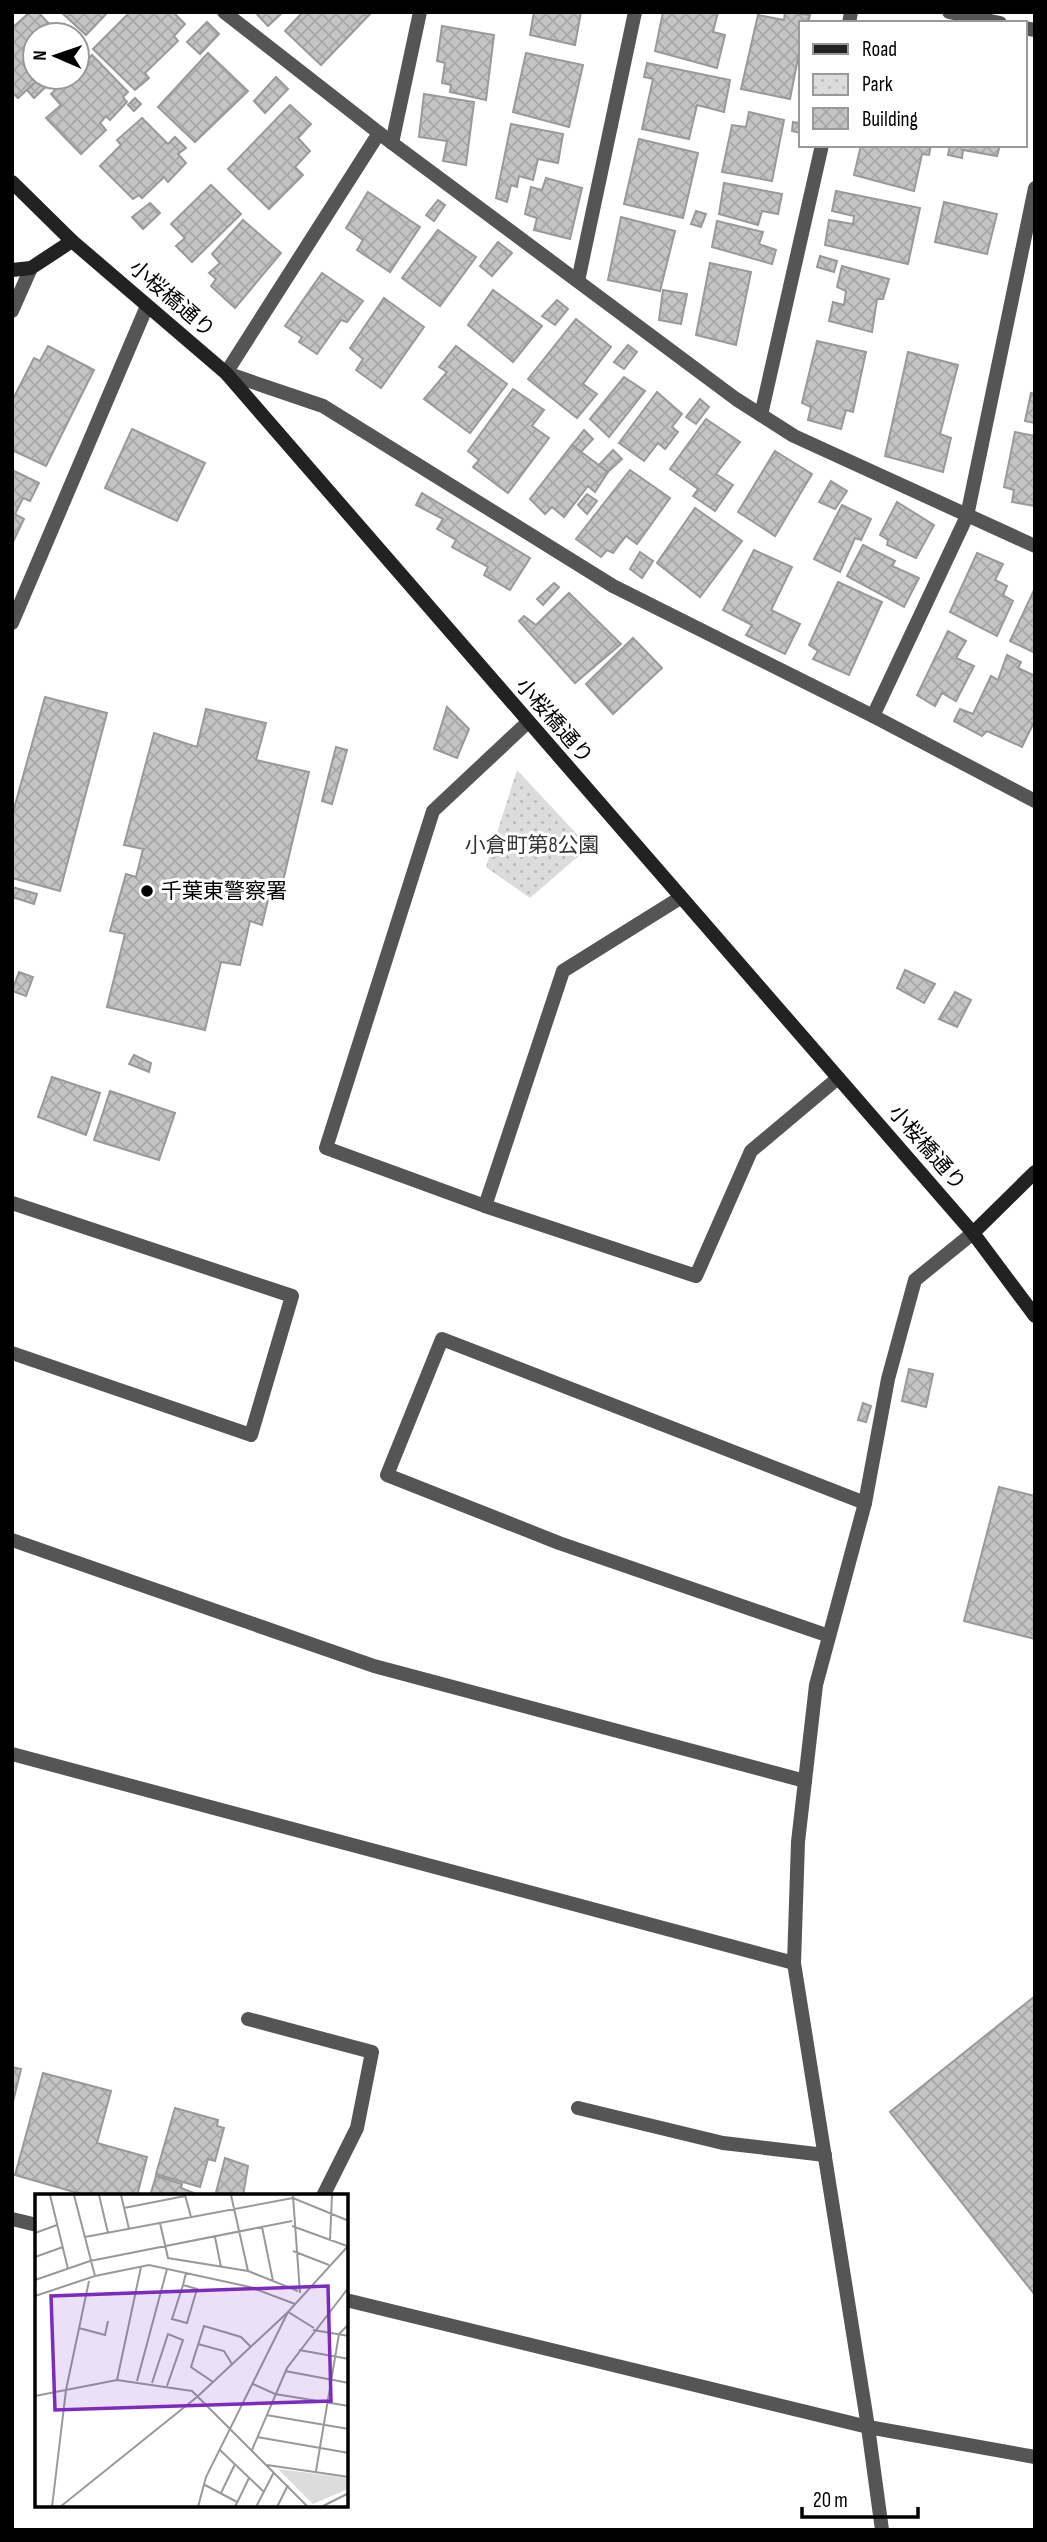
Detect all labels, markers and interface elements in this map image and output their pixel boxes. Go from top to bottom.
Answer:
north arrow [21,21,91,91]
legend [799,21,1026,147]
text: Road [862,37,897,62]
text: N [29,50,52,61]
text: Park [862,72,893,97]
text: Building [862,107,918,132]
street label: 小桜橋通り [124,255,220,343]
street label: 小桜橋通り [510,673,598,769]
park label: 小倉町第8公園 [464,833,600,858]
place label: 千葉東警察署 [161,879,287,904]
marker: 千葉東警察署 [139,883,155,899]
street label: 小桜橋通り [883,1100,971,1196]
inset map [35,2194,348,2507]
scale bar [802,2476,918,2520]
text: 20 m [813,2488,848,2513]

